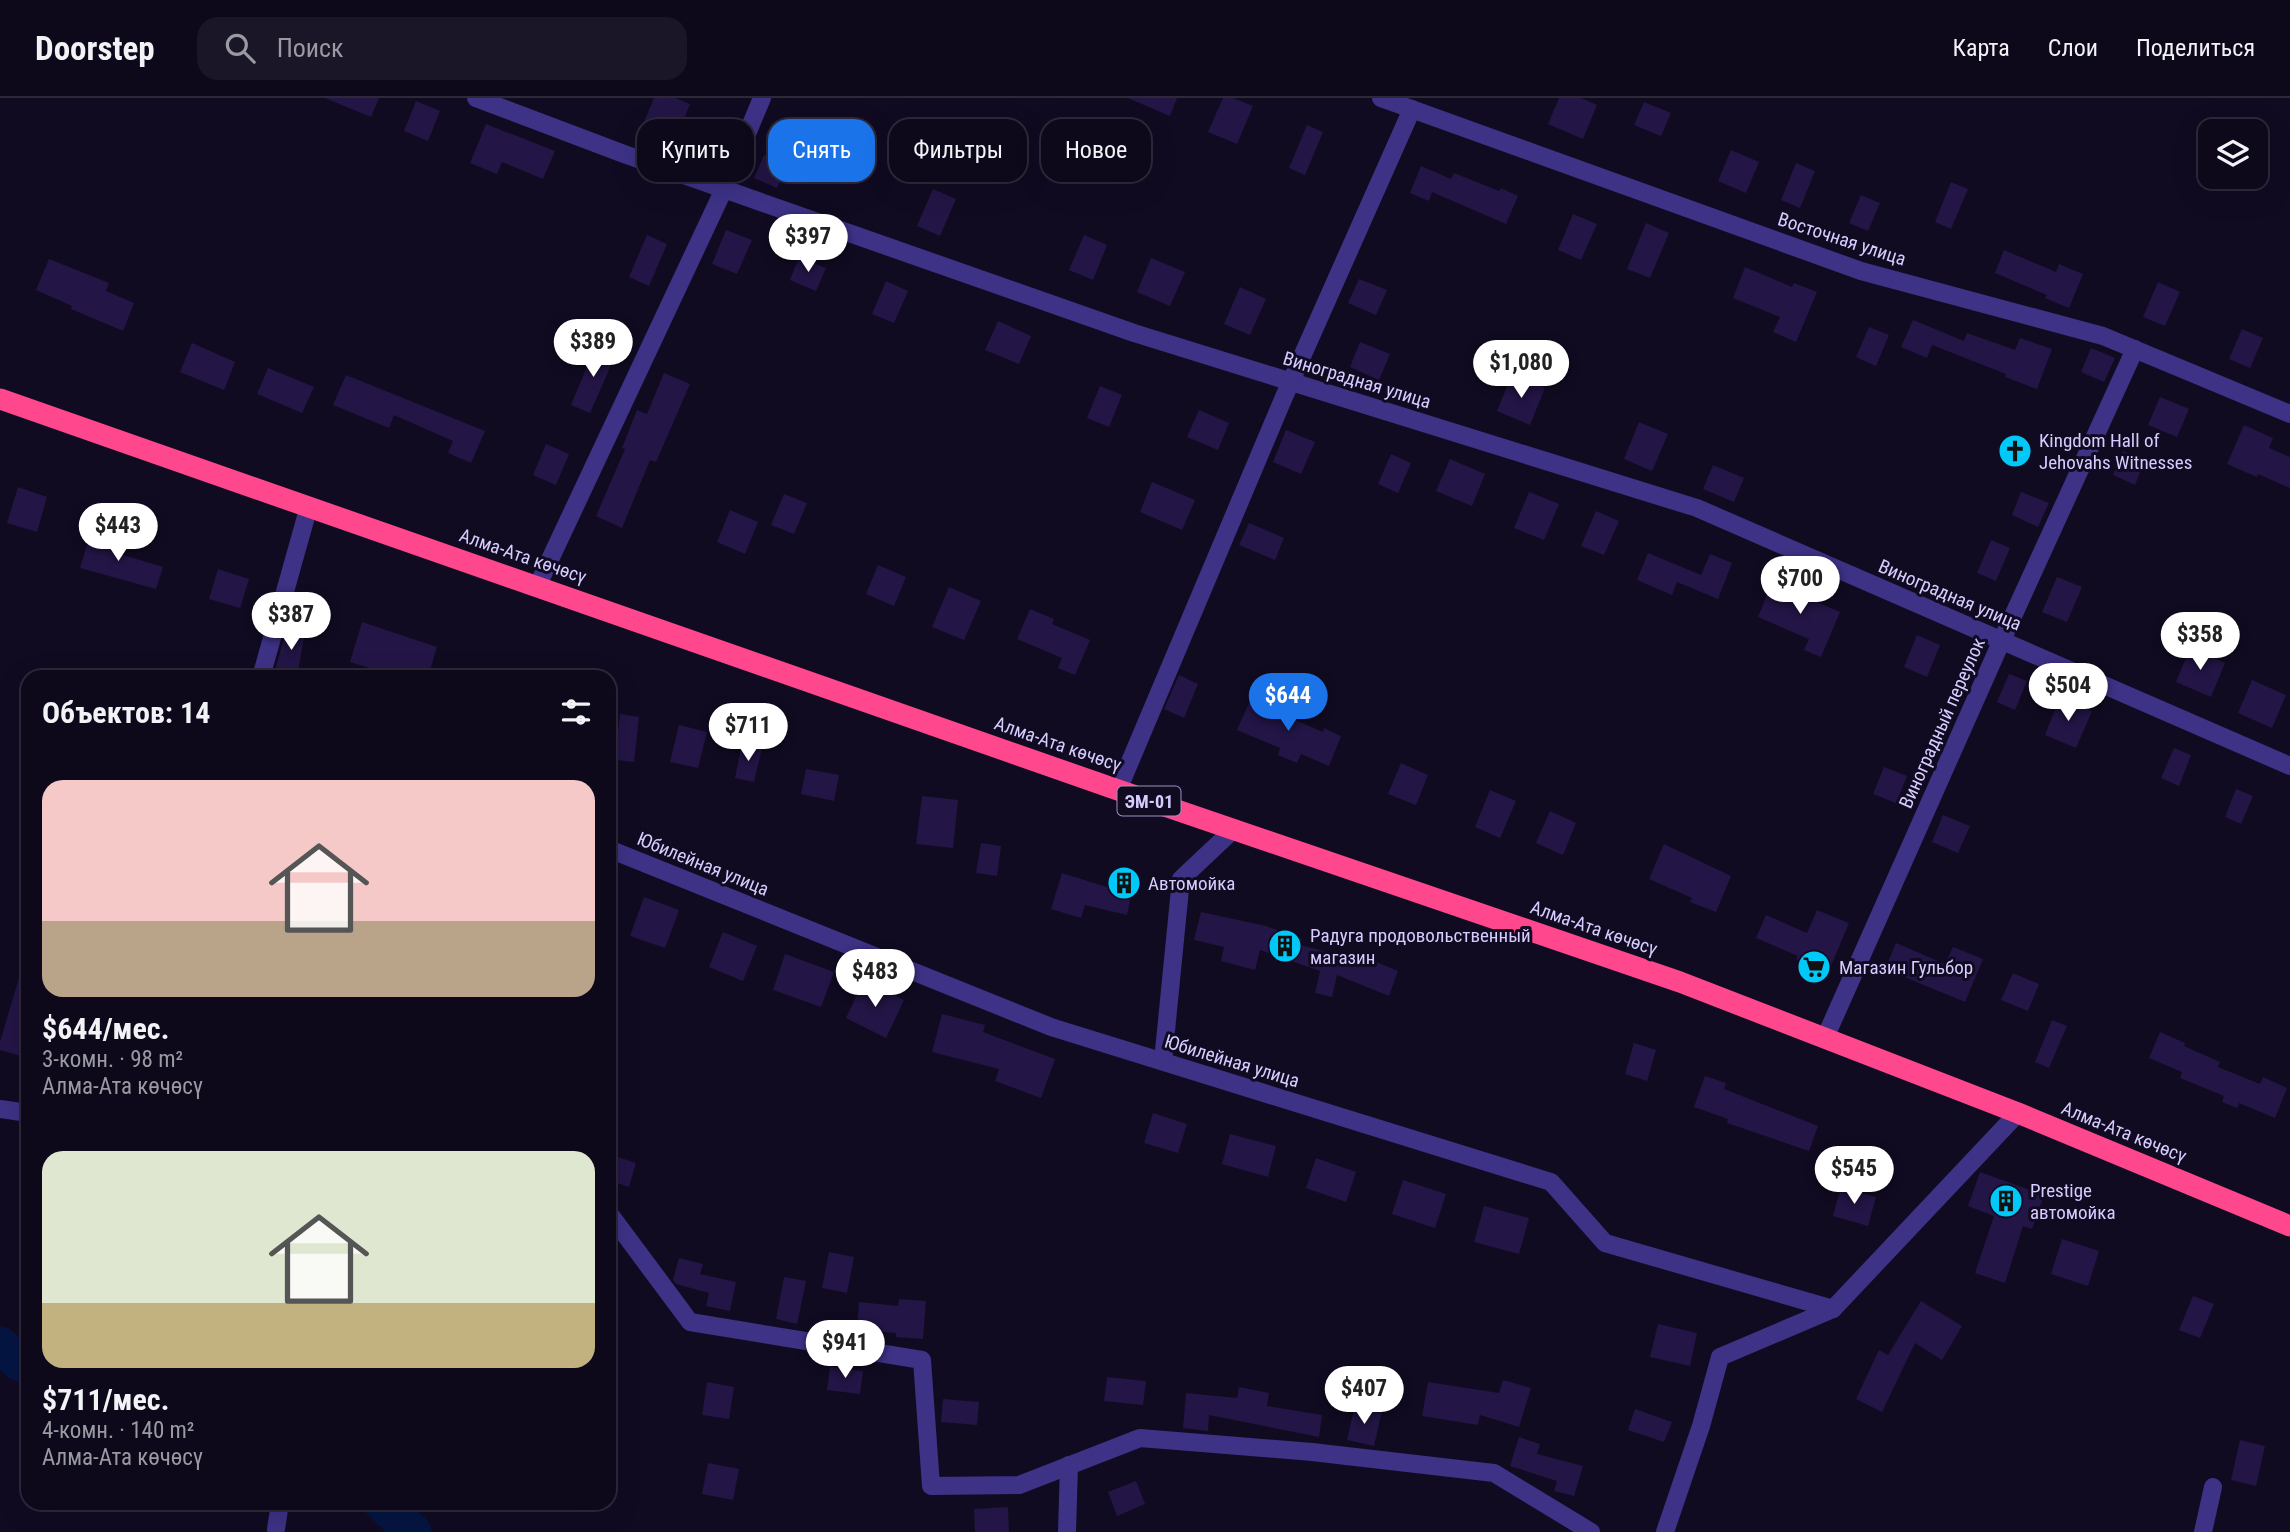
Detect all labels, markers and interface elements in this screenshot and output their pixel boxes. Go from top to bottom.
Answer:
search box [197,17,687,80]
text: Doorstep [35,29,155,68]
icon: search [221,29,259,67]
text: Поиск [277,33,344,63]
text: Карта [1952,34,2010,62]
text: Слои [2048,34,2098,62]
text: Поделиться [2136,34,2255,62]
chip: Купить [637,119,754,182]
chip: Снять [768,119,875,182]
chip: Фильтры [889,119,1027,182]
chip: Новое [1041,119,1151,182]
map controls [2198,119,2268,189]
button: layers [2198,119,2268,189]
street label: Восточная улица [1775,207,1909,271]
pin: $397 [767,214,849,274]
text: $397 [785,223,831,250]
pin: $389 [552,320,634,379]
text: $389 [570,328,616,355]
pin: $1,080 [1464,341,1578,400]
street label: Виноградная улица [1280,347,1434,413]
text: $1,080 [1489,349,1553,376]
place label: Kingdom Hall of Jehovahs Witnesses [2039,429,2192,474]
church icon: Kingdom Hall of Jehovahs Witnesses [1996,432,2034,470]
pin: $443 [77,504,159,563]
text: $443 [95,512,141,539]
street label: Алма-Ата көчөсү [456,523,590,589]
street label: Виноградная улица [1875,554,2025,636]
pin: $700 [1759,556,1841,616]
text: $700 [1777,565,1823,592]
pin: $387 [250,592,332,652]
text: $387 [268,601,314,628]
pin: $358 [2159,612,2241,672]
text: $358 [2177,621,2223,648]
street label: Виноградный переулок [1894,634,1990,812]
pin: $504 [2027,664,2109,723]
text: $504 [2045,672,2091,699]
pin: $644 [1247,674,1329,733]
text: $644 [1265,682,1311,709]
icon: filters [557,693,595,731]
text: Объектов: 14 [42,695,210,730]
pin: $711 [707,704,789,763]
street label: Алма-Ата көчөсү [991,711,1125,777]
text: $711 [725,712,771,739]
road number: ЭМ-01 [1118,786,1180,816]
icon: home [256,825,382,951]
street label: Юбилейная улица [634,827,772,901]
building icon: Автомойка [1105,864,1143,902]
place label: Автомойка [1148,872,1235,895]
street label: Алма-Ата көчөсү [1527,895,1661,961]
place label: Радуга продовольственный магазин [1310,924,1531,969]
building icon: Радуга продовольственный магазин [1266,927,1304,965]
supermarket icon: Магазин Гульбор [1795,948,1833,986]
pin: $483 [834,950,916,1009]
place label: Магазин Гульбор [1839,956,1973,979]
text: $483 [852,958,898,985]
text: $644/мес. [42,1011,169,1046]
street label: Юбилейная улица [1162,1030,1302,1092]
text: 3-комн. · 98 m² [42,1046,183,1073]
text: Алма-Ата көчөсү [42,1073,203,1100]
street label: Алма-Ата көчөсү [2058,1096,2190,1168]
pin: $545 [1813,1146,1895,1206]
text: $545 [1831,1155,1877,1182]
place label: Prestige автомойка [2030,1179,2116,1224]
building icon: Prestige автомойка [1987,1182,2025,1220]
icon: home [256,1196,382,1322]
pin: $941 [804,1320,886,1380]
text: $941 [822,1329,868,1356]
pin: $407 [1323,1366,1405,1426]
text: $407 [1341,1375,1387,1402]
text: $711/мес. [42,1382,169,1417]
text: 4-комн. · 140 m² [42,1417,194,1444]
text: Алма-Ата көчөсү [42,1444,203,1471]

